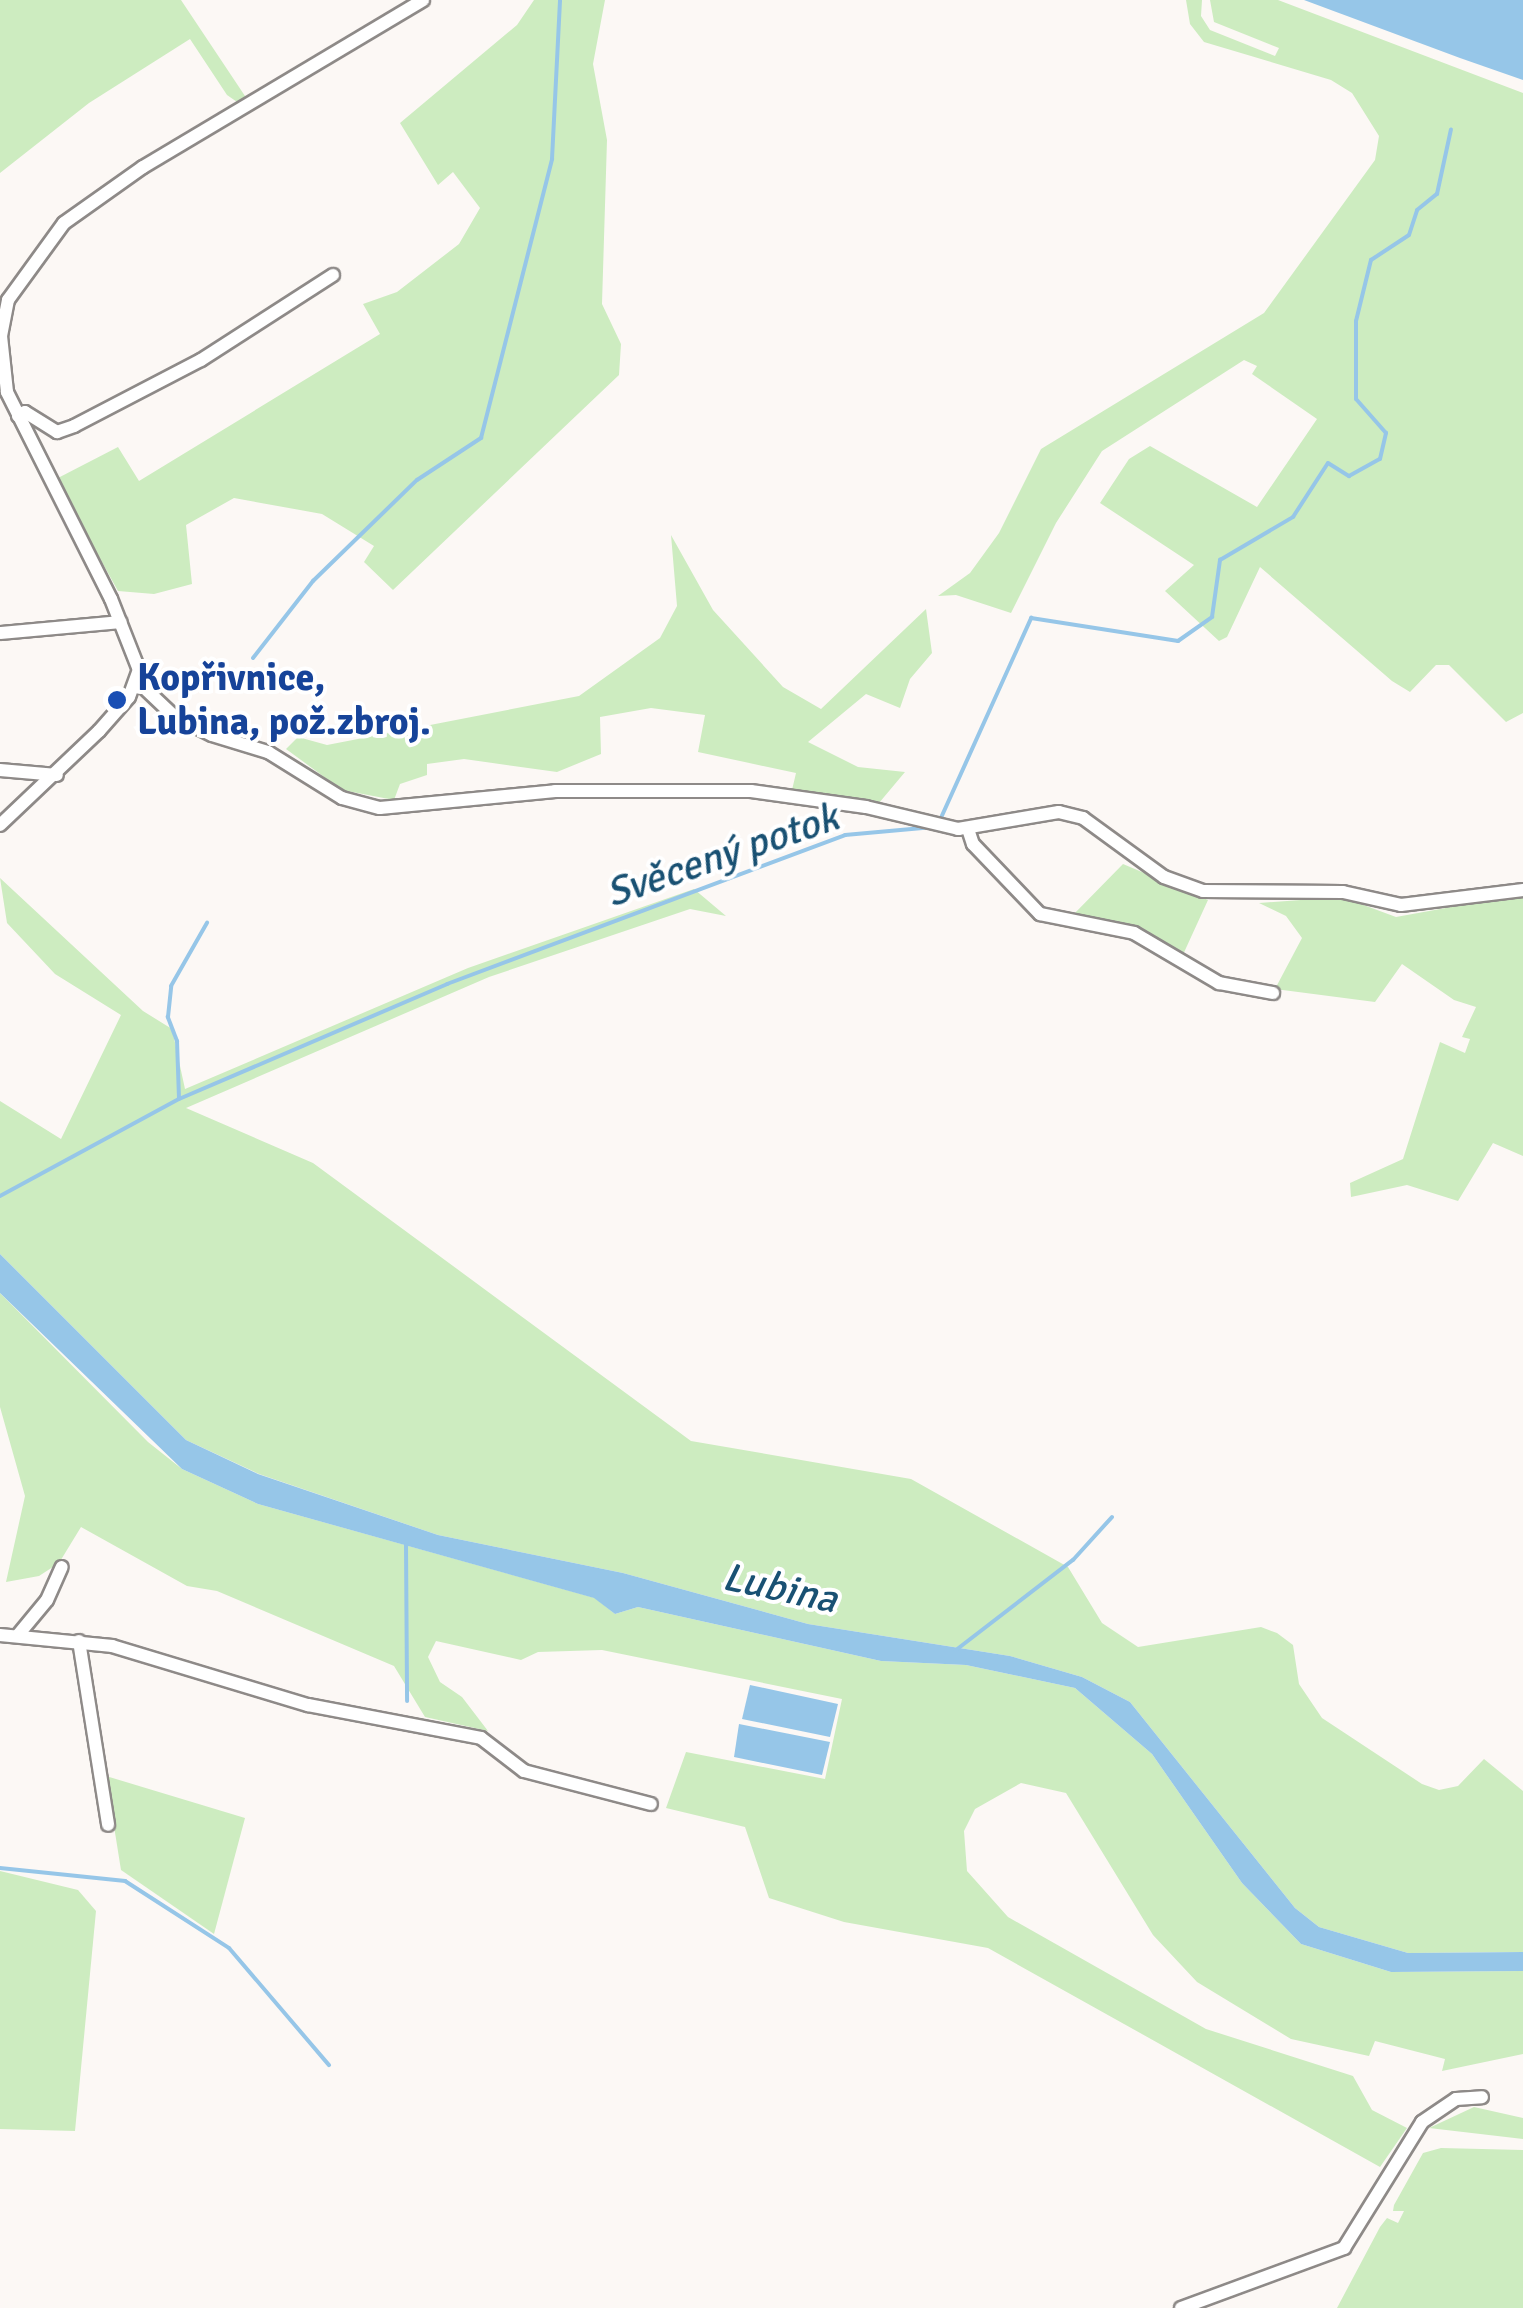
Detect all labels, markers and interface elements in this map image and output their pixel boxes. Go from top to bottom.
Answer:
place label: Kopřivnice, Lubina, pož.zbroj. [137,655,431,744]
marker: Kopřivnice, Lubina, pož.zbroj. [106,689,128,711]
water label: Svěcený potok [600,793,844,917]
water label: Lubina [718,1552,842,1624]

